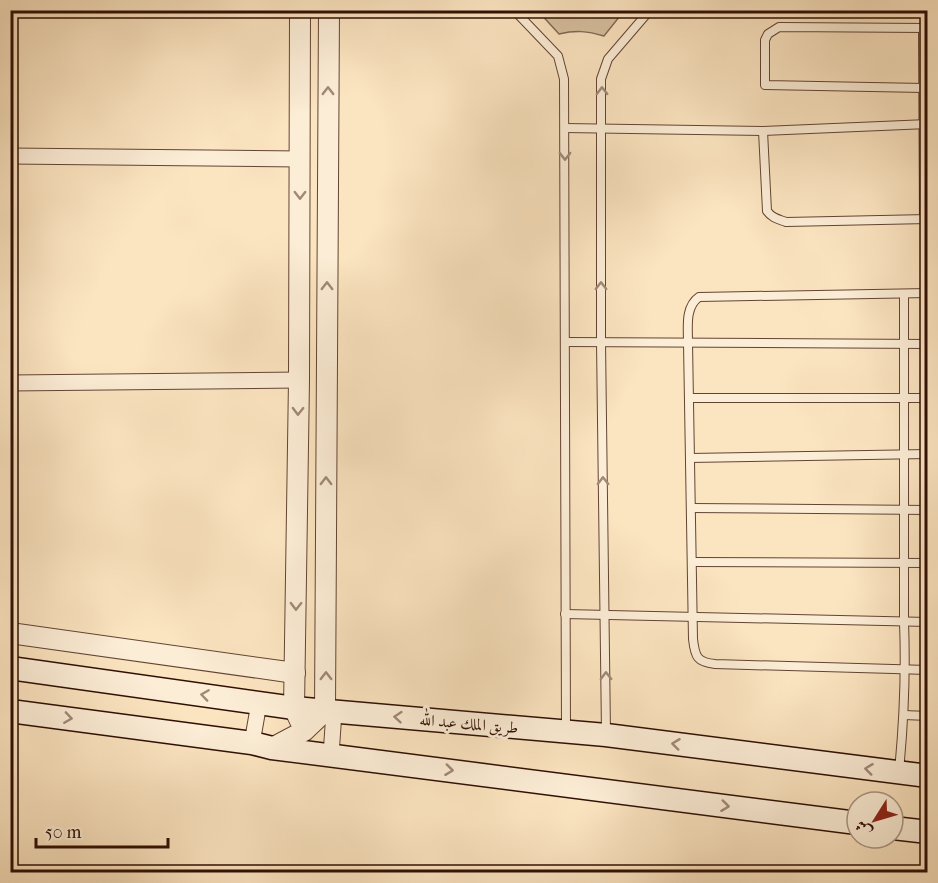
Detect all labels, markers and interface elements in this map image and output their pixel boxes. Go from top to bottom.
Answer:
one-way arrow [322,86,334,95]
one-way arrow [596,87,608,96]
one-way arrow [559,151,571,160]
one-way arrow [294,190,306,199]
one-way arrow [321,281,333,290]
one-way arrow [595,282,608,291]
one-way arrow [292,406,304,415]
one-way arrow [320,476,332,485]
one-way arrow [597,477,609,486]
one-way arrow [290,601,302,610]
one-way arrow [319,671,332,680]
one-way arrow [600,672,612,681]
one-way arrow [200,690,209,702]
street label: طريق الملك عبد الله [419,707,519,738]
one-way arrow [394,711,403,724]
one-way arrow [64,712,73,724]
one-way arrow [671,738,681,750]
one-way arrow [865,763,874,775]
one-way arrow [444,764,453,776]
north arrow [845,790,905,850]
one-way arrow [721,800,730,812]
scale bar [36,811,168,849]
text: ش [851,817,876,841]
text: 50 m [45,822,82,843]

